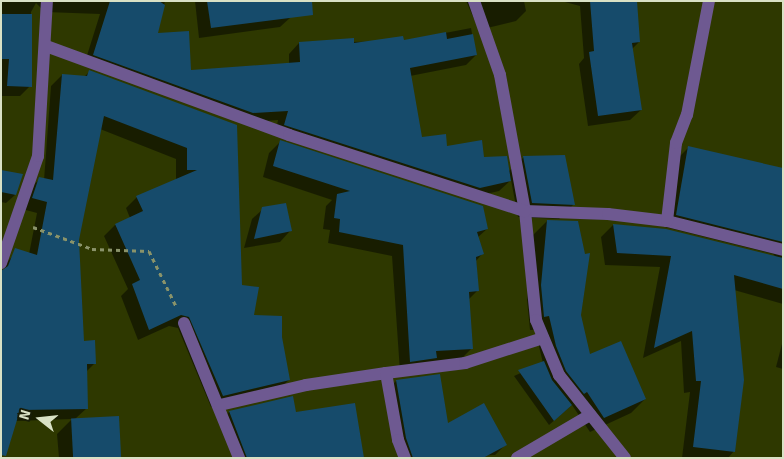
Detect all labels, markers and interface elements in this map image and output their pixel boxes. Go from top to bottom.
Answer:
north arrow [15,394,65,444]
text: N [16,408,35,422]

